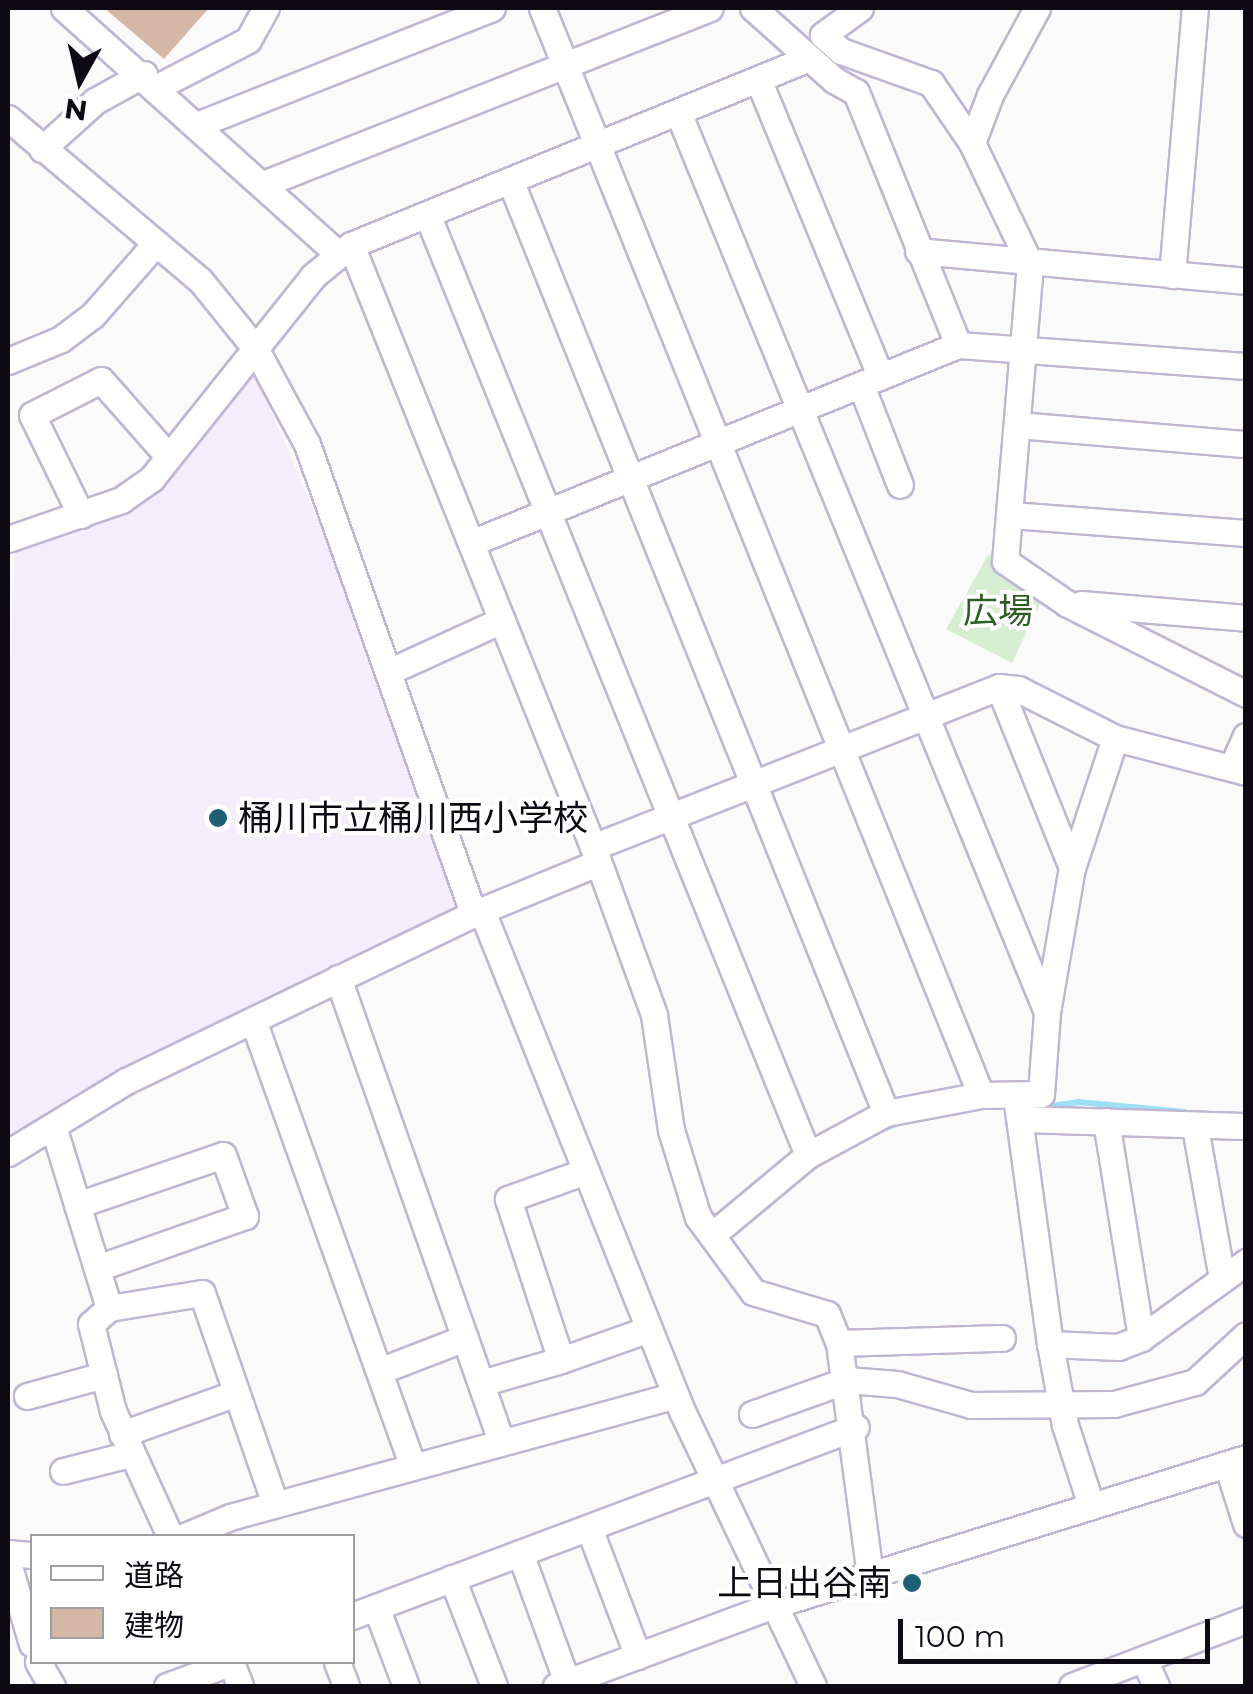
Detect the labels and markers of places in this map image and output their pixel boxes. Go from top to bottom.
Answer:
place label: 桶川市立桶川西小学校 [238,797,588,839]
marker: 桶川市立桶川西小学校 [207,807,229,829]
place label: 上日出谷南 [717,1562,892,1604]
marker: 上日出谷南 [901,1572,923,1594]

